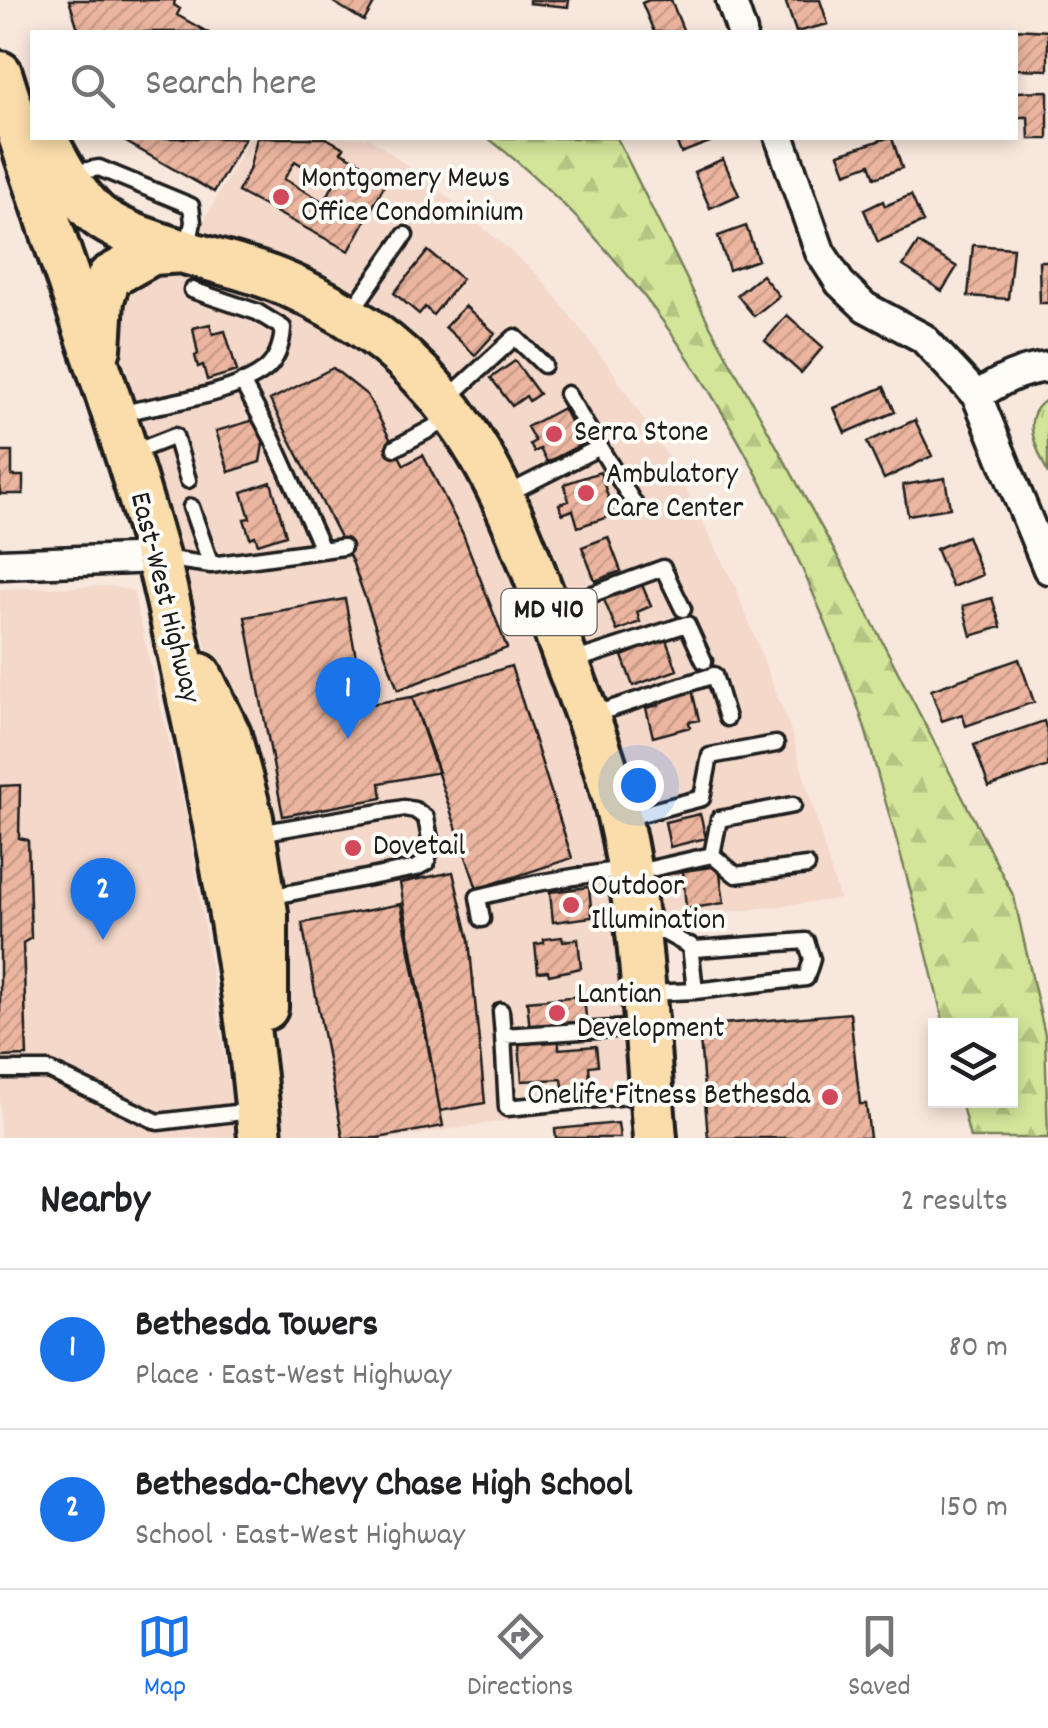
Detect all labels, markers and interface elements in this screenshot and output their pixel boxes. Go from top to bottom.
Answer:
search box [30,30,1018,140]
icon: search [65,58,120,113]
text: Search here [145,58,317,113]
place label: Montgomery Mews Office Condominium [301,159,524,236]
marker: Montgomery Mews Office Condominium [270,186,292,208]
place label: Serra Stone [574,413,708,456]
marker: Serra Stone [543,423,565,445]
place label: Ambulatory Care Center [606,455,743,532]
marker: Ambulatory Care Center [575,482,597,504]
street label: East-West Highway [116,488,210,709]
road number: MD 410 [502,589,596,635]
pin: 1 [316,656,380,739]
your location [613,760,664,811]
place label: Dovetail [373,827,465,870]
marker: Dovetail [342,837,364,859]
pin: 2 [70,858,136,940]
place label: Outdoor Illumination [591,867,725,944]
marker: Outdoor Illumination [560,894,582,916]
place label: Lantian Development [577,975,724,1052]
marker: Lantian Development [546,1002,568,1024]
map controls [928,1018,1018,1108]
button: layers [928,1018,1018,1108]
place label: Onelife Fitness Bethesda [527,1076,811,1119]
marker: Onelife Fitness Bethesda [819,1086,841,1108]
text: Nearby [40,1173,150,1233]
text: 2 results [901,1180,1008,1226]
text: Bethesda Towers [135,1299,378,1354]
text: 1 [69,1326,76,1372]
text: 80 m [948,1326,1008,1372]
text: Place · East-West Highway [135,1354,451,1400]
text: Bethesda-Chevy Chase High School [135,1459,632,1514]
text: 2 [66,1486,79,1532]
text: 150 m [939,1486,1008,1532]
text: School · East-West Highway [135,1514,465,1560]
tab: Map [137,1609,192,1709]
tab: Directions [467,1609,573,1709]
tab: Saved [848,1609,911,1709]

